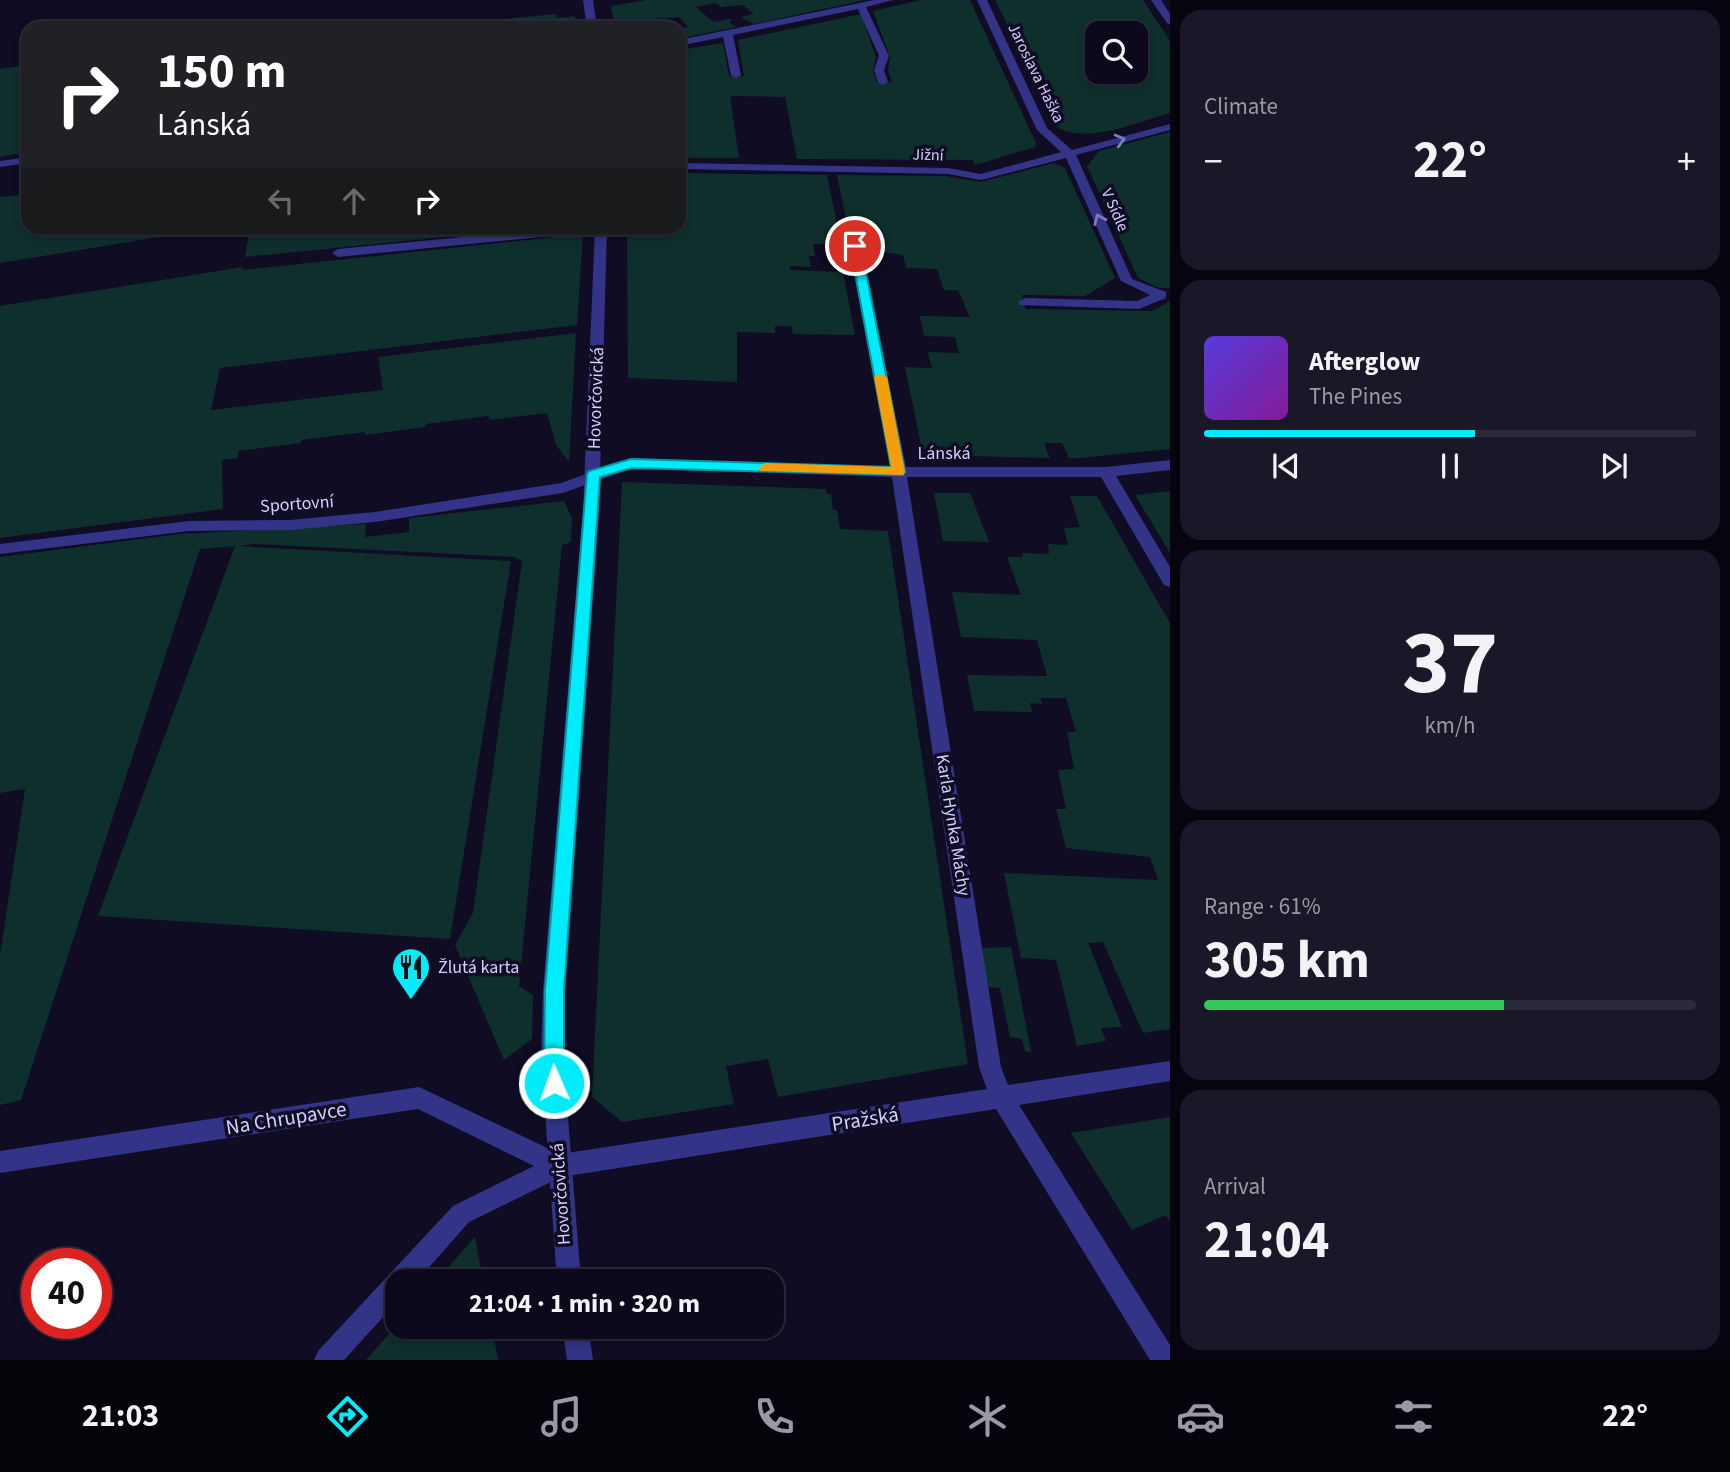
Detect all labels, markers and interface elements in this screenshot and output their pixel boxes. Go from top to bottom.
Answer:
street label: Jaroslava Haška [1002,20,1070,126]
map controls [1085,21,1148,84]
button: search [1085,21,1148,84]
text: 150 m [157,37,286,107]
icon: right [42,49,133,140]
text: Climate [1204,90,1278,123]
text: Lánská [157,102,251,148]
text: 22° [1413,124,1487,198]
one-way arrow [1114,134,1126,149]
text: − [1204,135,1223,189]
text: + [1677,135,1696,189]
street label: Jižní [912,143,945,167]
icon: left [262,182,300,220]
icon: ahead [335,182,373,220]
icon: right [408,182,446,220]
street label: V Sídle [1096,185,1134,235]
one-way arrow [1093,214,1107,226]
pin [825,216,885,276]
icon: arrive [836,227,874,265]
text: Afterglow [1309,343,1420,380]
street label: Hovorčovická [582,347,610,449]
text: The Pines [1309,380,1402,413]
street label: Lánská [917,441,971,466]
icon: previous [1267,447,1305,485]
icon: pause [1431,447,1469,485]
icon: next [1595,447,1633,485]
street label: Sportovní [259,489,335,519]
text: 37 [1402,599,1498,728]
text: km/h [1424,709,1476,742]
street label: Karla Hynka Máchy [929,752,977,898]
text: Range · 61% [1204,890,1321,923]
text: 305 km [1204,924,1370,998]
restaurant icon: Žlutá karta [390,946,432,1001]
place label: Žlutá karta [438,955,519,980]
position arrow [517,1046,591,1120]
street label: Na Chrupavce [224,1094,348,1142]
street label: Pražská [829,1099,901,1139]
street label: Hovorčovická [545,1142,577,1246]
text: Arrival [1204,1170,1266,1203]
text: 21:04 [1204,1204,1329,1278]
speed limit sign: 40 [21,1248,112,1339]
text: 21:04 · 1 min · 320 m [469,1285,700,1322]
icon: directions [323,1392,372,1441]
icon: music [537,1392,586,1441]
icon: phone [750,1392,799,1441]
icon: climate [963,1392,1012,1441]
icon: car [1176,1392,1225,1441]
icon: filters [1389,1392,1438,1441]
text: 21:03 [82,1393,159,1439]
text: 22° [1602,1393,1648,1439]

